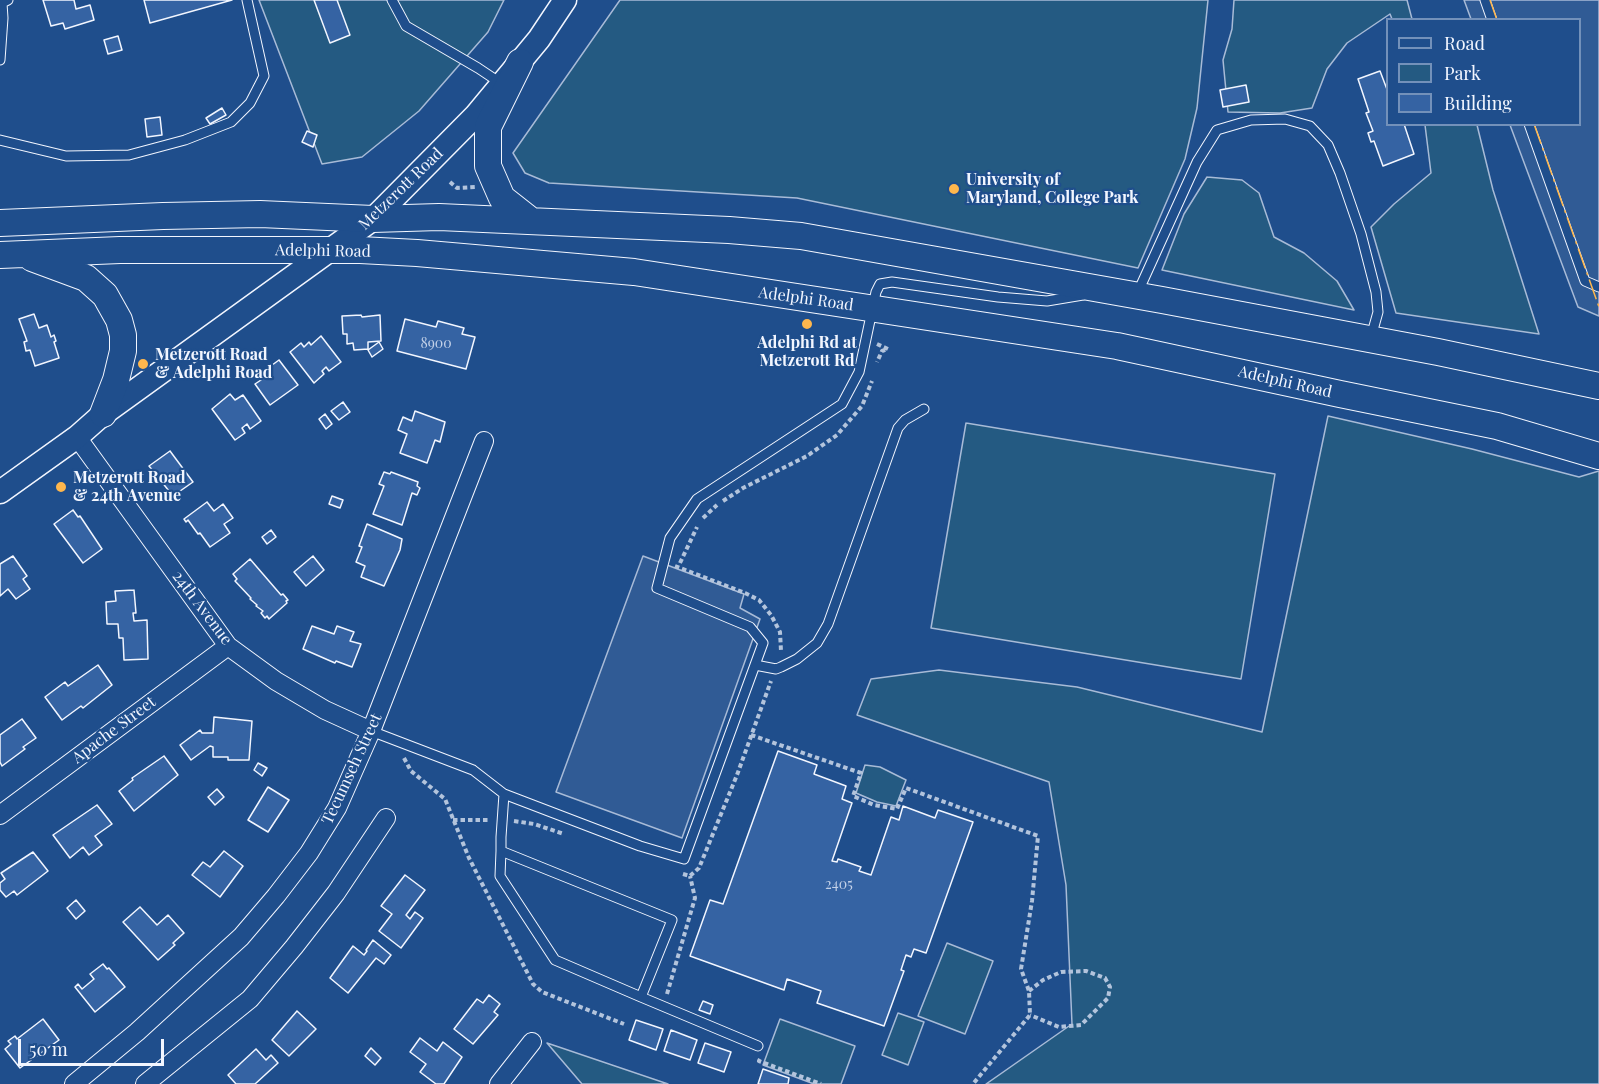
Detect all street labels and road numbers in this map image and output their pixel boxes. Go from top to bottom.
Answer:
street label: Metzerott Road [355,144,447,234]
street label: Adelphi Road [275,241,371,261]
street label: Adelphi Road [757,283,855,315]
street label: Adelphi Road [1236,362,1334,402]
street label: 24th Avenue [168,567,236,649]
street label: Apache Street [68,692,160,768]
street label: Tecumseh Street [318,710,386,828]

